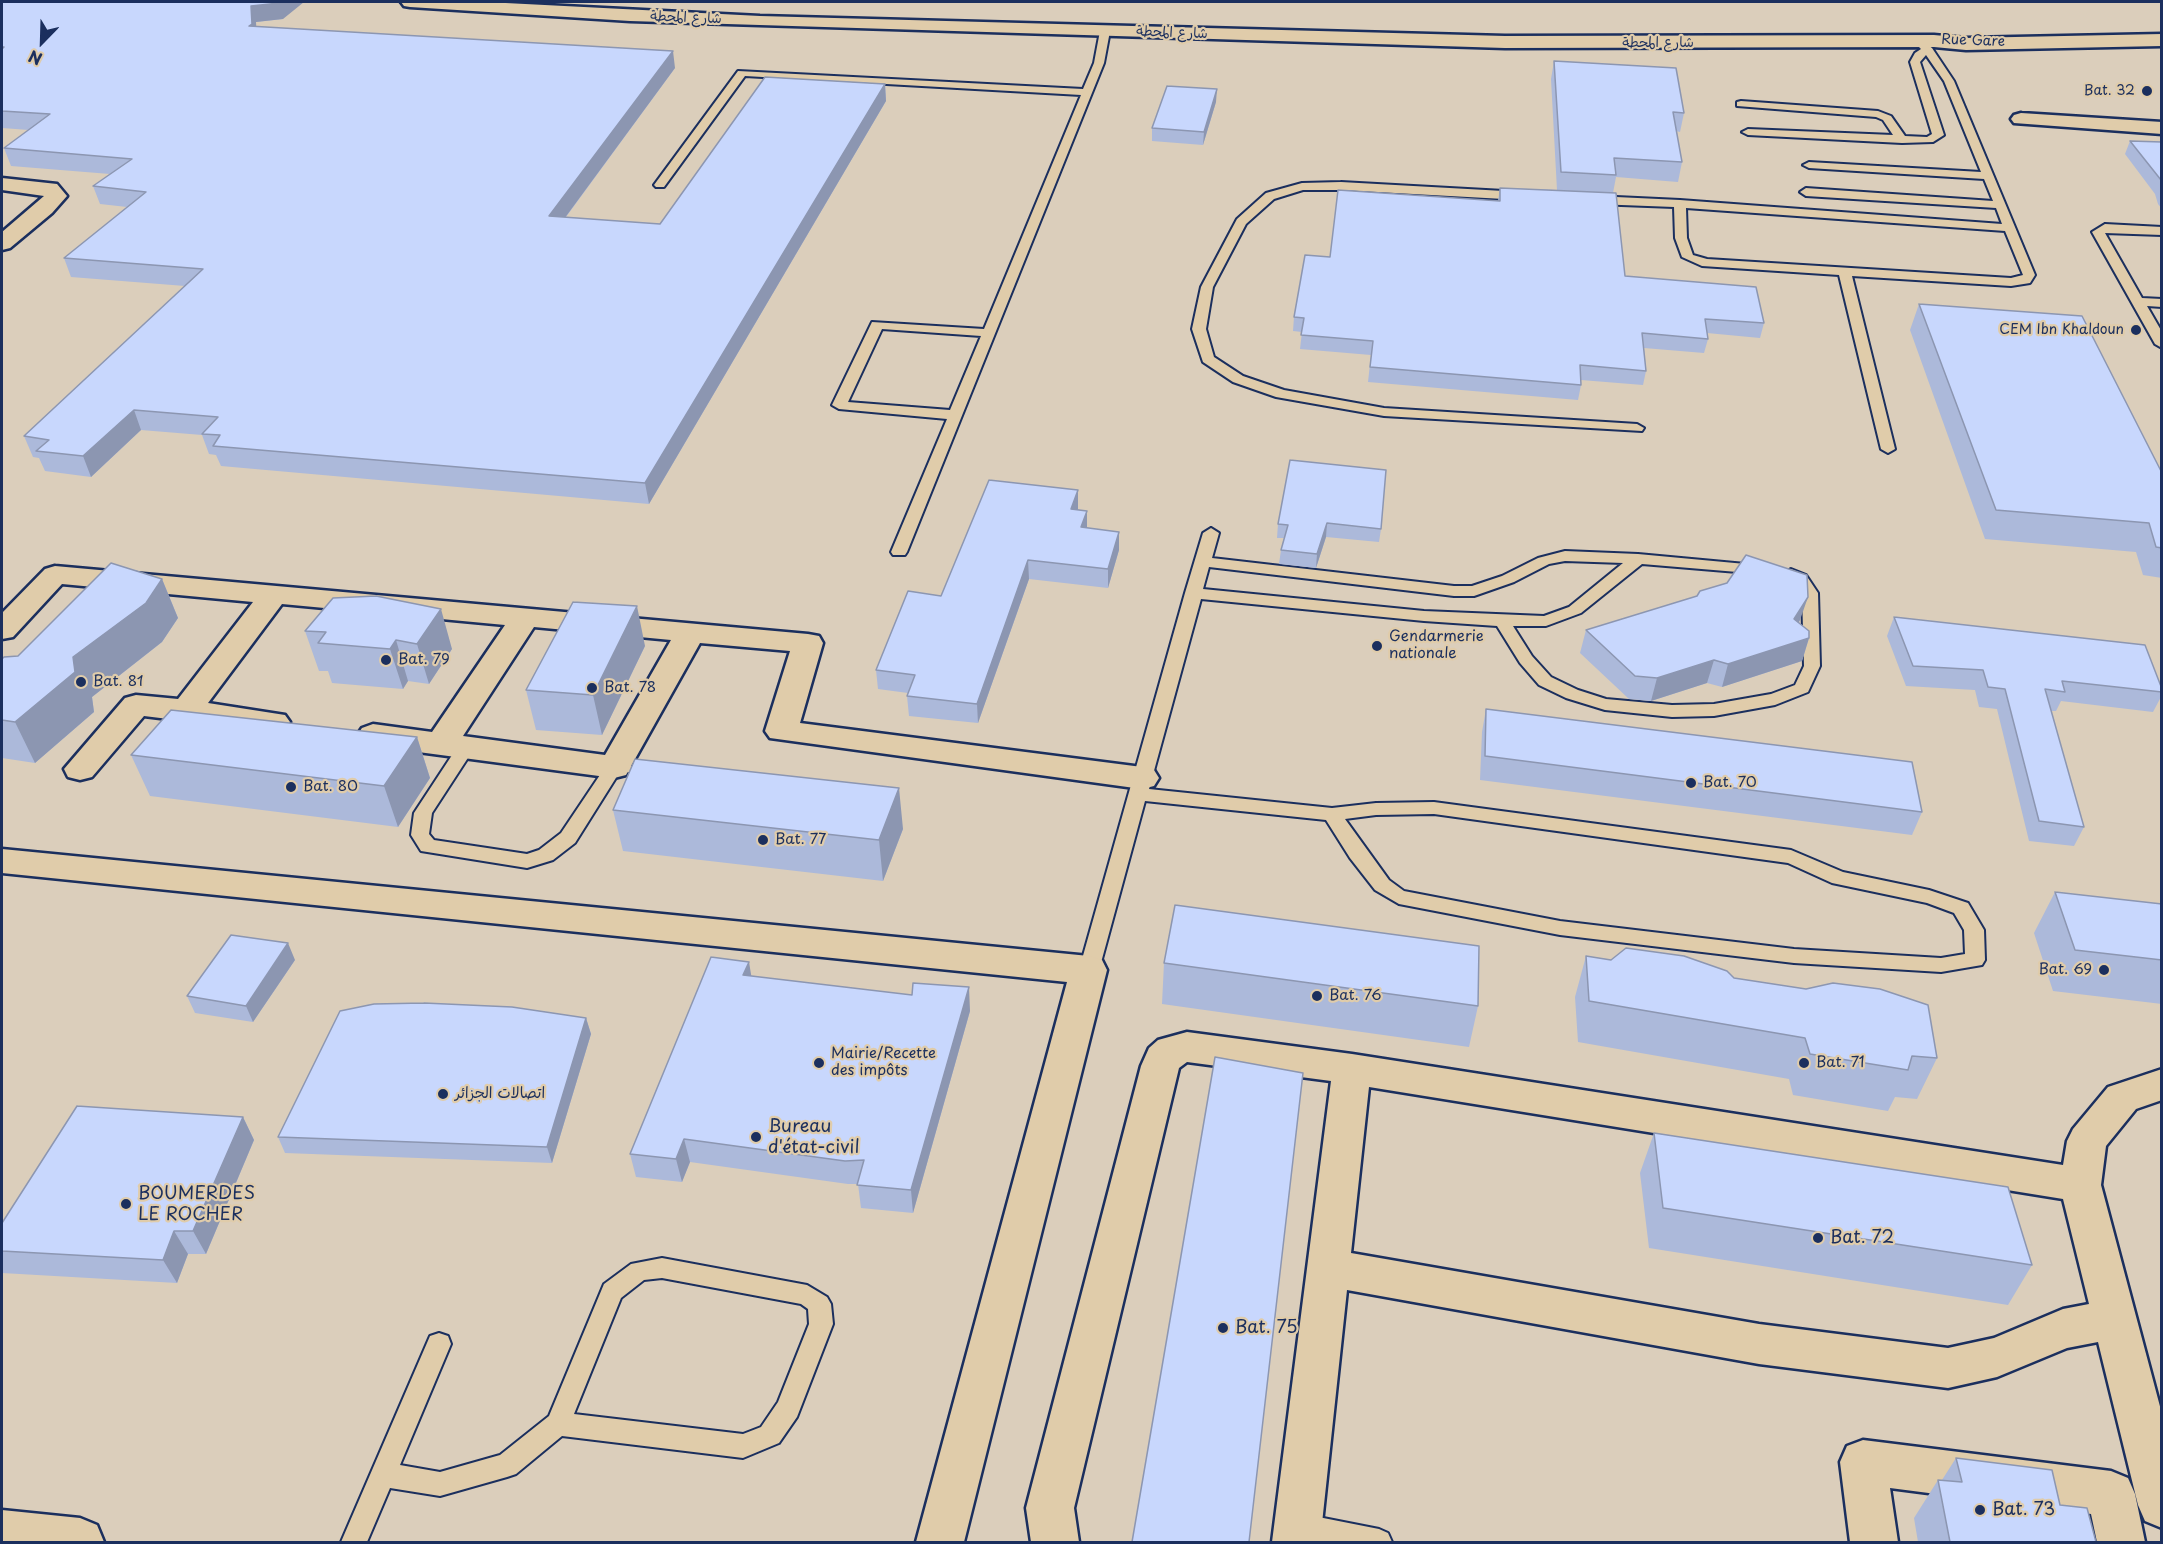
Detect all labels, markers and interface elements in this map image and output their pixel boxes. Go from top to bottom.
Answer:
street label: شارع المحطة [650,8,722,28]
north arrow [12,12,72,72]
street label: شارع المحطة [1136,23,1208,43]
street label: Rue Gare [1941,31,2005,51]
street label: شارع المحطة [1622,35,1694,51]
text: N [24,45,45,72]
place label: Bat. 32 [2084,83,2135,99]
marker: Bat. 32 [2140,84,2154,98]
place label: CEM Ibn Khaldoun [1999,322,2124,338]
marker: CEM Ibn Khaldoun [2129,323,2143,337]
place label: Gendarmerie nationale [1389,628,1484,663]
marker: Gendarmerie nationale [1370,639,1384,653]
place label: Bat. 79 [398,651,450,669]
marker: Bat. 79 [379,653,393,667]
place label: Bat. 81 [93,673,144,691]
marker: Bat. 81 [74,675,88,689]
place label: Bat. 78 [604,679,656,697]
marker: Bat. 78 [585,681,599,695]
place label: Bat. 70 [1703,774,1757,792]
marker: Bat. 70 [1684,776,1698,790]
place label: Bat. 80 [303,778,358,796]
marker: Bat. 80 [284,780,298,794]
place label: Bat. 77 [775,831,826,849]
marker: Bat. 77 [756,833,770,847]
place label: Bat. 69 [2039,961,2092,979]
marker: Bat. 69 [2097,963,2111,977]
place label: Bat. 76 [1329,987,1381,1005]
marker: Bat. 76 [1310,989,1324,1003]
place label: Mairie/Recette des impôts [831,1045,936,1080]
place label: Bat. 71 [1816,1054,1865,1072]
marker: Mairie/Recette des impôts [812,1056,826,1070]
marker: Bat. 71 [1797,1056,1811,1070]
place label: اتصالات الجزائر [455,1085,545,1103]
marker: اتصالات الجزائر [436,1087,450,1101]
place label: Bureau d'état-civil [768,1116,860,1158]
marker: Bureau d'état-civil [749,1130,763,1144]
place label: BOUMERDES LE ROCHER [138,1183,255,1226]
marker: BOUMERDES LE ROCHER [119,1197,133,1211]
place label: Bat. 72 [1830,1227,1894,1249]
marker: Bat. 72 [1811,1231,1825,1245]
place label: Bat. 75 [1235,1317,1298,1339]
marker: Bat. 75 [1216,1321,1230,1335]
place label: Bat. 73 [1992,1499,2055,1521]
marker: Bat. 73 [1973,1503,1987,1517]

